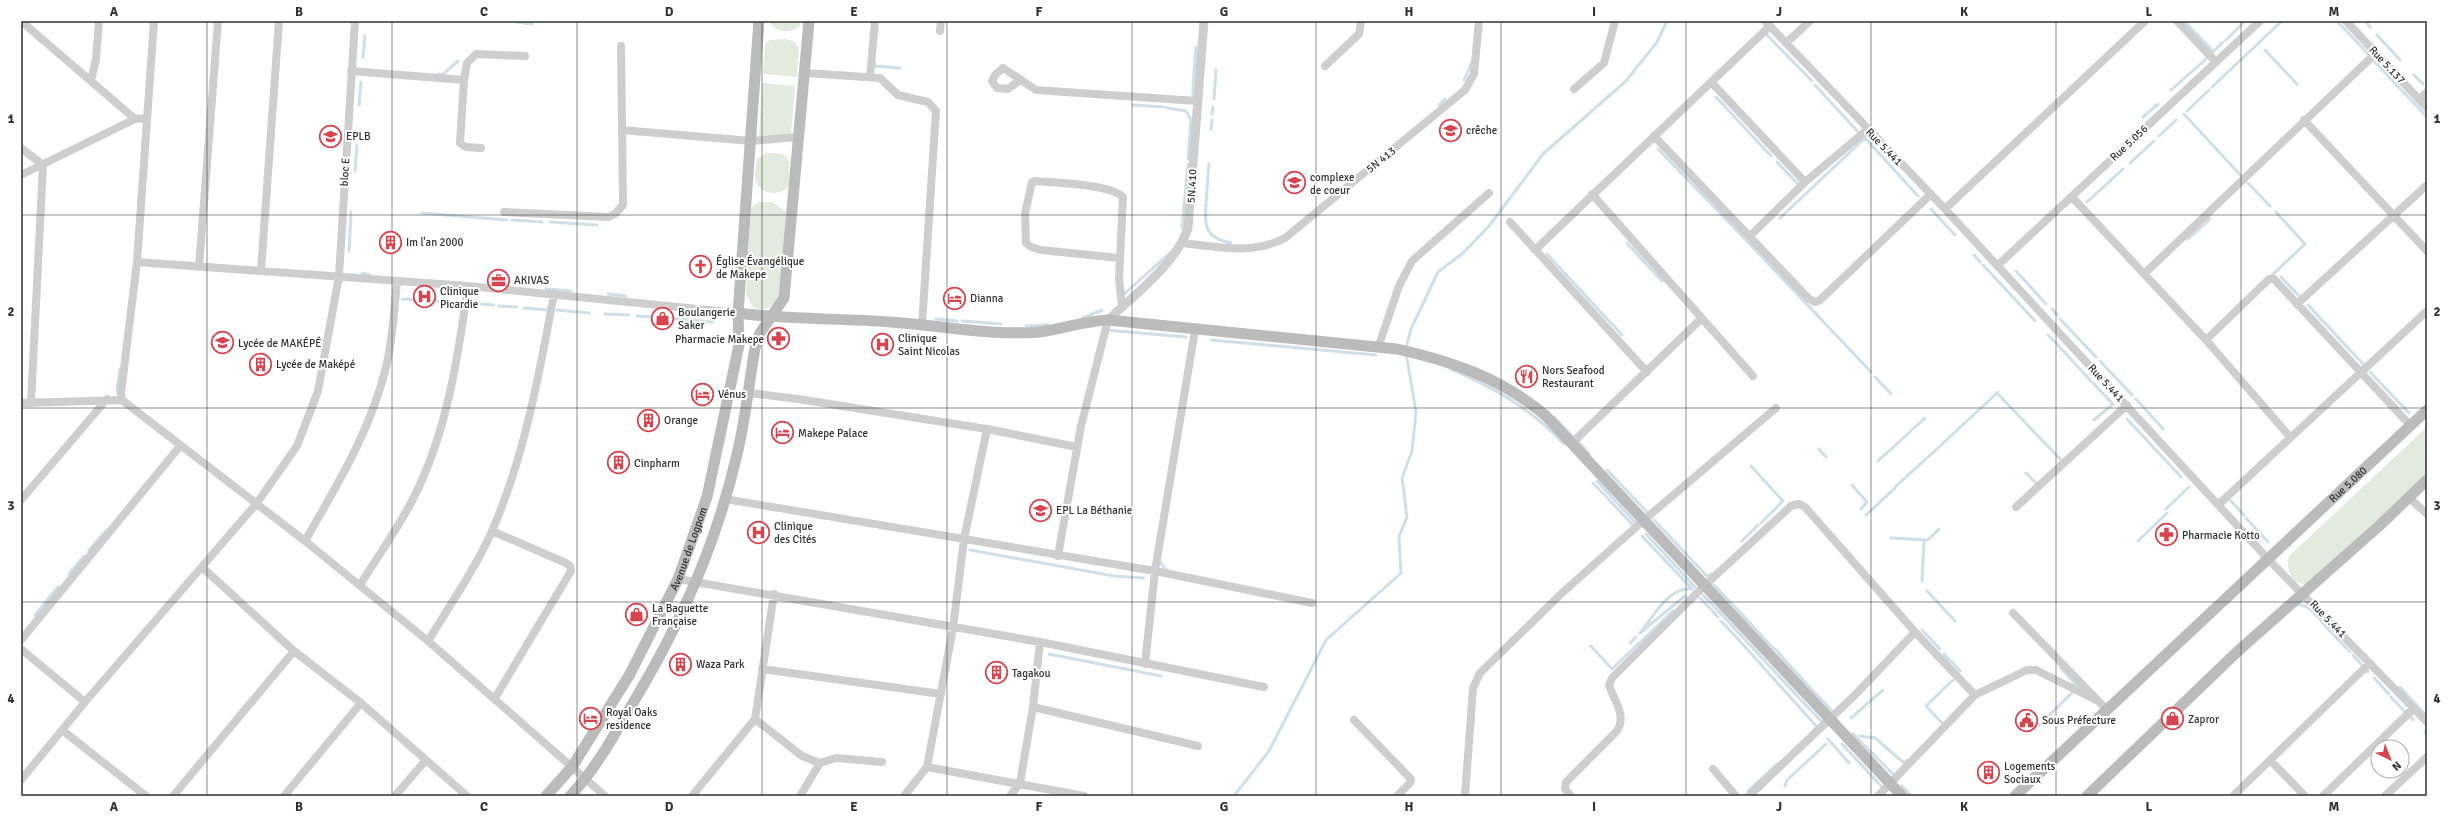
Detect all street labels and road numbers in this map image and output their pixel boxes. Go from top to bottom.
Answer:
street label: Rue 5.137 [2366,43,2408,87]
street label: Rue 5.056 [2107,122,2151,164]
street label: Rue 5.441 [1863,126,1905,168]
street label: 5N 413 [1364,144,1398,176]
street label: bloc E [338,157,352,187]
street label: 5N.410 [1185,169,1199,203]
street label: Rue 5.441 [2085,361,2127,405]
street label: Rue 5.080 [2326,463,2369,505]
street label: Avenue de Logpom [667,505,710,593]
street label: Rue 5.441 [2307,598,2349,640]

